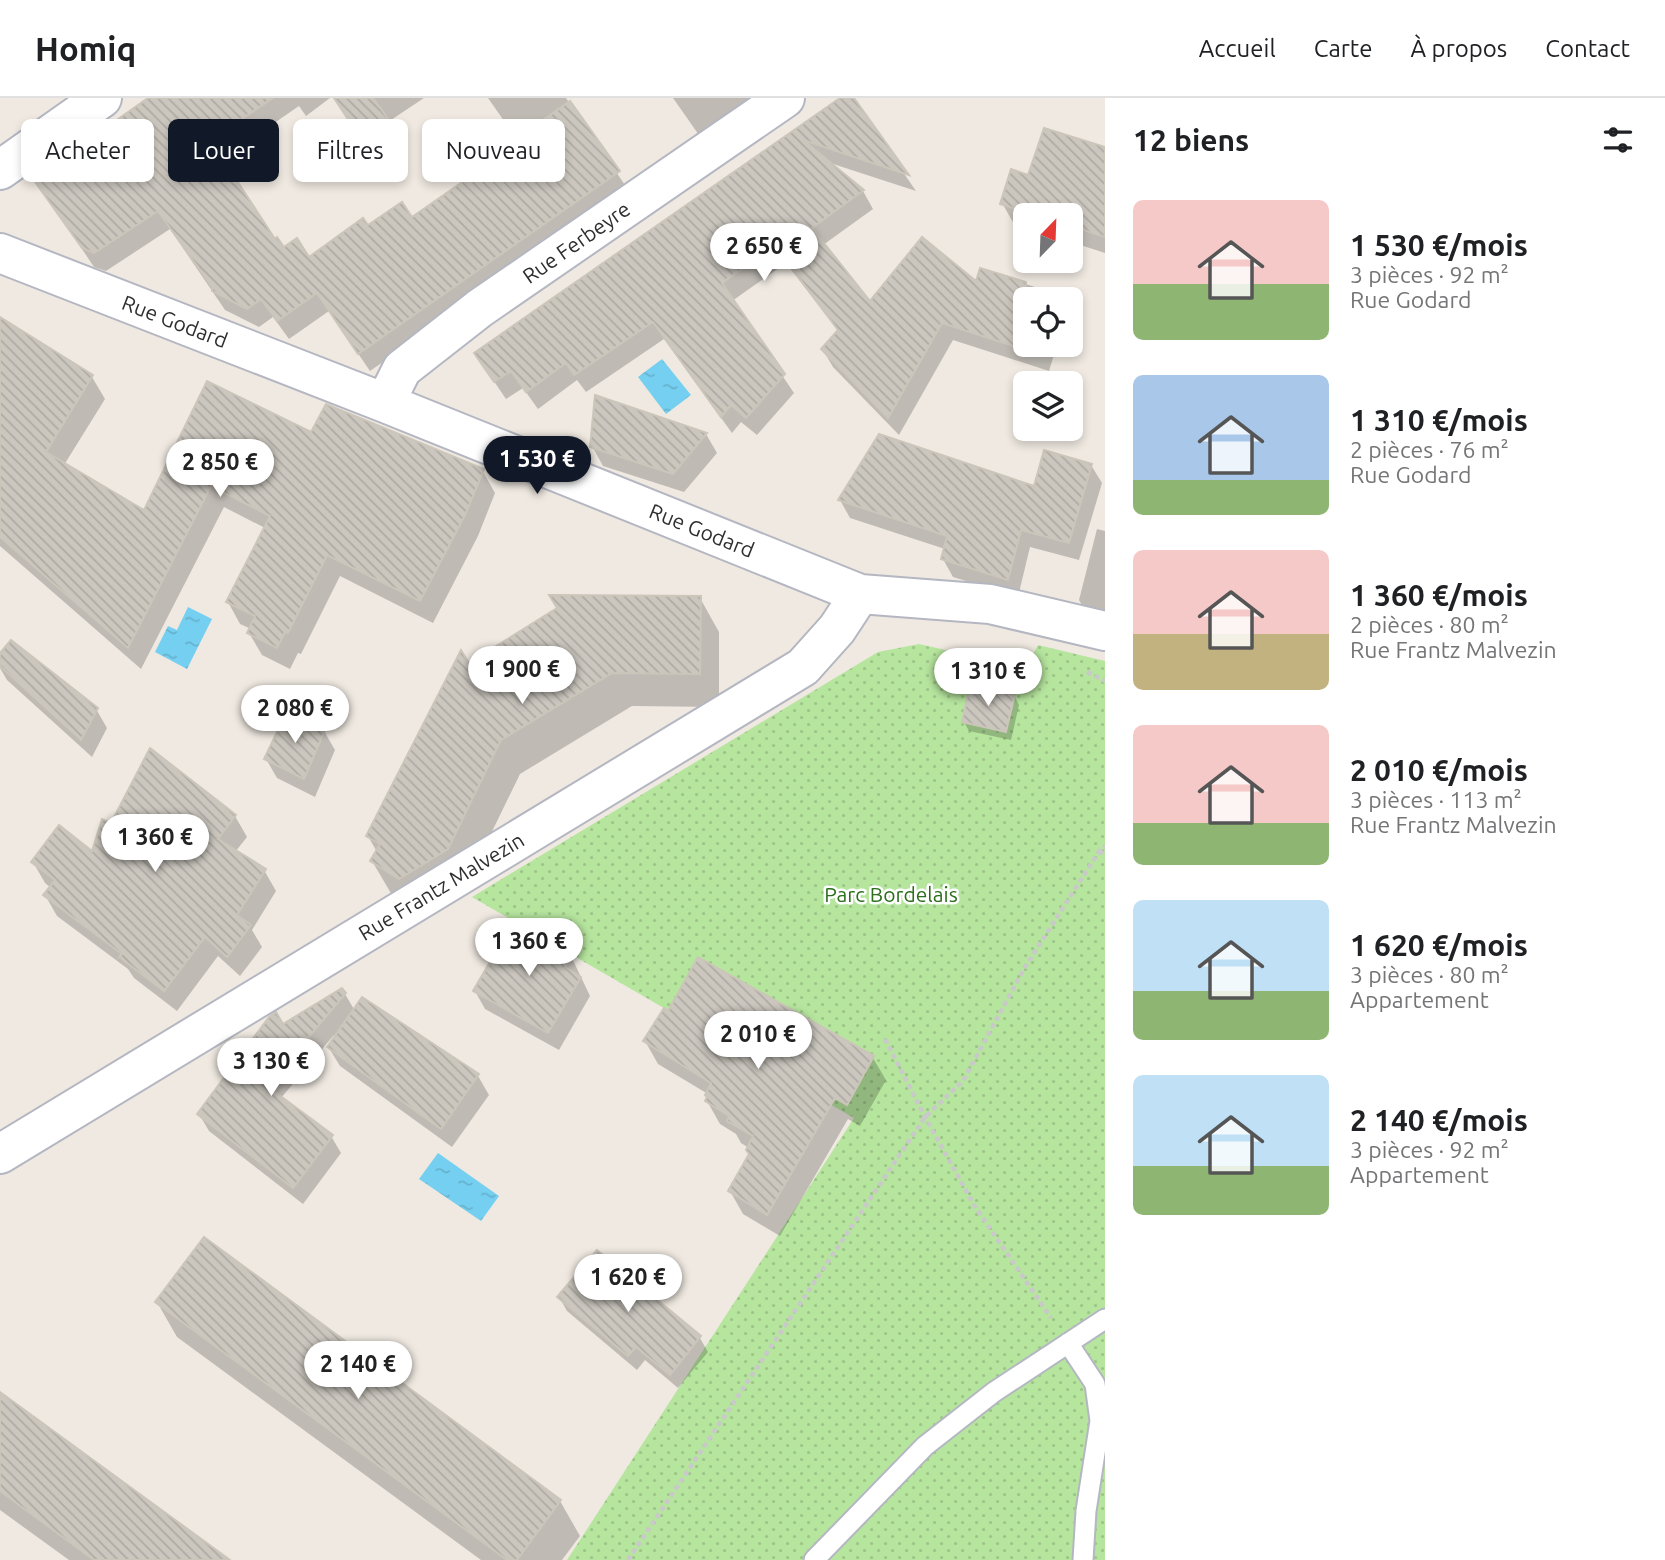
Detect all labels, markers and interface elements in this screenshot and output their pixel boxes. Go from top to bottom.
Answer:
text: Homiq [35,30,136,67]
text: Accueil [1199,35,1276,62]
text: Carte [1314,35,1373,62]
text: À propos [1411,35,1507,62]
text: Contact [1545,35,1630,62]
chip: Acheter [21,119,154,182]
chip: Louer [168,119,279,182]
chip: Filtres [293,119,408,182]
chip: Nouveau [422,119,565,182]
icon: filters [1599,121,1637,159]
text: 12 biens [1133,123,1249,157]
street label: Rue Ferbeyre [518,196,634,288]
north arrow [1013,203,1083,273]
map controls [1013,203,1083,441]
pin: 2 650 € [699,223,829,283]
icon: home [1189,228,1273,312]
text: 1 530 €/mois [1350,228,1528,262]
text: 2 650 € [726,233,802,258]
text: 3 pièces · 92 m² [1350,262,1509,287]
button: locate [1013,287,1083,357]
text: Rue Godard [1350,287,1472,312]
street label: Rue Godard [119,290,231,352]
button: layers [1013,371,1083,441]
icon: home [1189,403,1273,487]
text: 1 310 €/mois [1350,403,1528,437]
pin: 1 530 € [472,436,602,496]
text: 2 pièces · 76 m² [1350,437,1509,462]
pin: 2 850 € [155,440,285,499]
text: 1 530 € [499,446,575,471]
text: 2 850 € [182,449,258,474]
text: Rue Godard [1350,462,1472,487]
street label: Rue Godard [646,498,758,562]
icon: home [1189,578,1273,662]
text: 1 360 €/mois [1350,578,1528,612]
text: 2 pièces · 80 m² [1350,612,1509,637]
text: Rue Frantz Malvezin [1350,637,1557,662]
pin: 1 900 € [457,646,587,706]
pin: 1 310 € [923,648,1053,708]
text: 1 900 € [484,656,560,681]
text: 1 310 € [950,658,1026,683]
pin: 2 080 € [230,686,360,745]
text: 2 080 € [257,695,333,720]
icon: home [1189,753,1273,837]
text: 2 010 €/mois [1350,753,1528,787]
text: 3 pièces · 113 m² [1350,787,1522,812]
text: Rue Frantz Malvezin [1350,812,1557,837]
pin: 1 360 € [90,814,220,874]
text: 1 360 € [117,824,193,849]
street label: Rue Frantz Malvezin [354,827,528,945]
park label: Parc Bordelais [824,882,958,906]
pin: 1 360 € [464,918,594,978]
text: 1 360 € [491,928,567,953]
icon: home [1189,928,1273,1012]
text: 1 620 €/mois [1350,928,1528,962]
text: 3 pièces · 80 m² [1350,962,1509,987]
text: Appartement [1350,987,1489,1012]
pin: 2 010 € [693,1012,823,1071]
text: 2 010 € [720,1021,796,1046]
pin: 3 130 € [206,1038,336,1098]
text: 3 130 € [233,1048,309,1073]
icon: home [1189,1103,1273,1187]
text: 2 140 €/mois [1350,1103,1528,1137]
text: 3 pièces · 92 m² [1350,1137,1509,1162]
text: Appartement [1350,1162,1489,1187]
pin: 1 620 € [563,1254,693,1314]
text: 1 620 € [590,1264,666,1289]
pin: 2 140 € [293,1342,423,1401]
text: 2 140 € [320,1351,396,1376]

